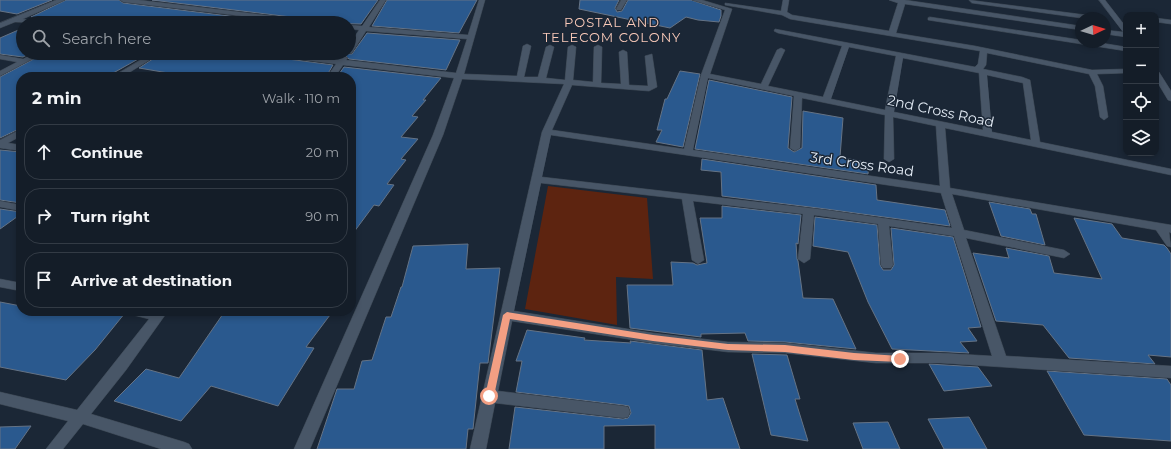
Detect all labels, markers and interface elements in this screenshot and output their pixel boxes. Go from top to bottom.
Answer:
north arrow [1075,12,1111,48]
map controls [1123,12,1159,156]
button: + [1123,12,1159,48]
district label: POSTAL AND TELECOM COLONY [543,14,681,45]
search box [16,16,356,60]
icon: search [30,27,52,49]
text: Search here [62,29,151,48]
button: − [1123,48,1159,84]
button: locate [1123,84,1159,120]
text: 2 min [32,88,82,108]
text: Walk · 110 m [262,90,340,106]
street label: 2nd Cross Road [886,91,996,131]
button: layers [1123,120,1159,156]
icon: ahead [33,141,55,163]
text: Continue [71,143,143,162]
text: 20 m [306,144,339,160]
street label: 3rd Cross Road [809,148,915,180]
icon: right [33,205,55,227]
text: Turn right [71,207,150,226]
text: 90 m [305,208,339,224]
icon: arrive [33,269,55,291]
text: Arrive at destination [71,271,232,290]
route end [891,350,909,368]
route start [480,387,498,405]

